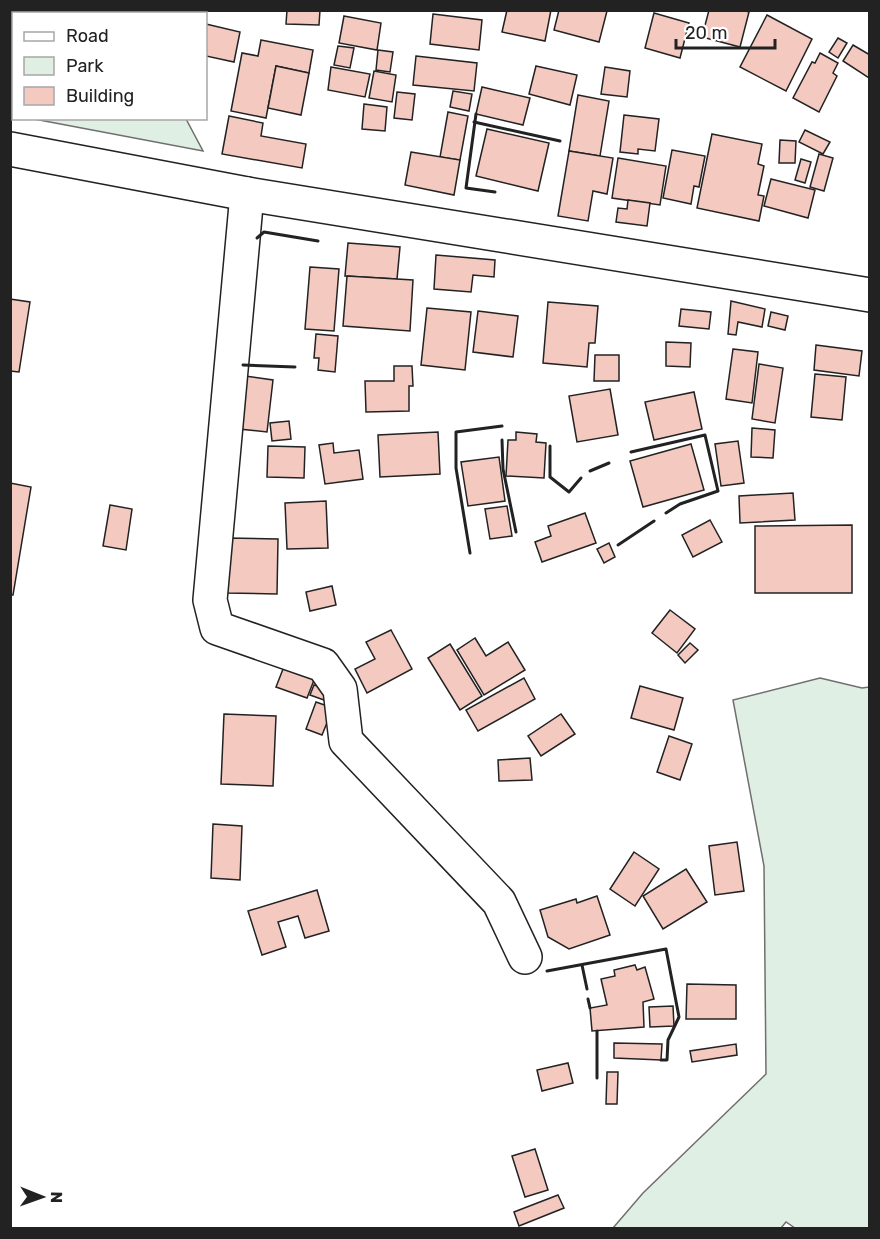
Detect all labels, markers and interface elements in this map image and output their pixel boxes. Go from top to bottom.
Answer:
legend [12,12,207,120]
scale bar [676,12,775,50]
text: 20 m [685,22,727,44]
text: Road [66,25,109,47]
text: Park [66,55,104,77]
text: Building [66,85,134,107]
north arrow [12,1167,72,1227]
text: N [47,1191,66,1203]

